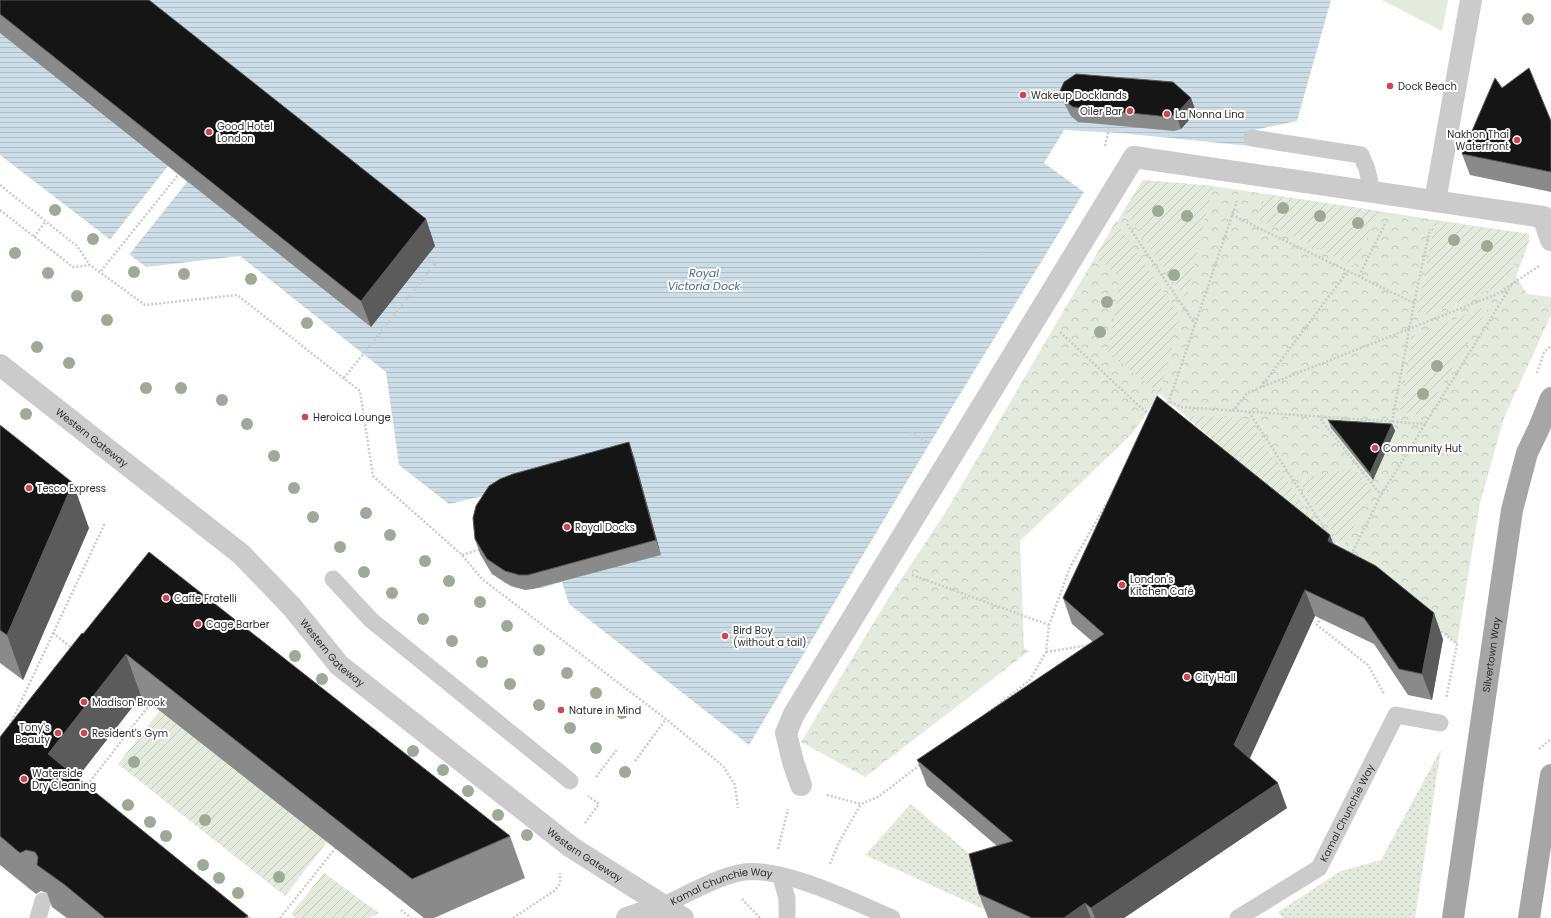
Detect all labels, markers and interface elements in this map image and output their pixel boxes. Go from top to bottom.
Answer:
place label: Dock Beach [1398,79,1457,94]
marker: Dock Beach [1385,81,1395,91]
place label: Wakeup Docklands [1031,88,1127,103]
marker: Wakeup Docklands [1018,90,1028,100]
place label: Oiler Bar [1080,104,1122,119]
marker: Oiler Bar [1125,106,1135,116]
place label: La Nonna Lina [1175,107,1244,122]
marker: La Nonna Lina [1162,109,1172,119]
place label: Good Hotel London [217,119,273,146]
marker: Good Hotel London [204,127,214,137]
place label: Nakhon Thai Waterfront [1447,127,1509,154]
marker: Nakhon Thai Waterfront [1512,135,1522,145]
water label: Royal Victoria Dock [668,265,742,294]
street label: Western Gateway [52,404,132,471]
place label: Heroica Lounge [313,410,391,425]
marker: Heroica Lounge [300,412,310,422]
place label: Community Hut [1383,441,1462,456]
marker: Community Hut [1370,443,1380,453]
place label: Tesco Express [37,481,106,496]
marker: Tesco Express [24,483,34,493]
place label: Royal Docks [575,520,635,535]
marker: Royal Docks [562,522,572,532]
place label: London's Kitchen Café [1130,572,1194,599]
marker: London's Kitchen Café [1117,580,1127,590]
place label: Caffe Fratelli [174,591,237,606]
marker: Caffe Fratelli [161,593,171,603]
street label: Western Gateway [296,616,368,691]
street label: Silvertown Way [1479,616,1504,693]
place label: Cage Barber [206,617,270,632]
marker: Cage Barber [193,619,203,629]
place label: Bird Boy (without a tail) [733,623,807,650]
marker: Bird Boy (without a tail) [720,631,730,641]
place label: City Hall [1195,670,1236,685]
marker: City Hall [1182,672,1192,682]
place label: Madison Brook [92,695,166,710]
marker: Madison Brook [79,697,89,707]
place label: Nature in Mind [569,703,641,718]
marker: Nature in Mind [556,705,566,715]
place label: Tony's Beauty [15,720,50,747]
place label: Resident's Gym [92,726,168,741]
marker: Tony's Beauty [53,728,63,738]
marker: Resident's Gym [79,728,89,738]
street label: Kamal Chunchie Way [1316,761,1378,865]
place label: Waterside Dry Cleaning [32,766,96,793]
marker: Waterside Dry Cleaning [19,774,29,784]
street label: Western Gateway [543,824,626,886]
street label: Kamal Chunchie Way [668,864,774,909]

